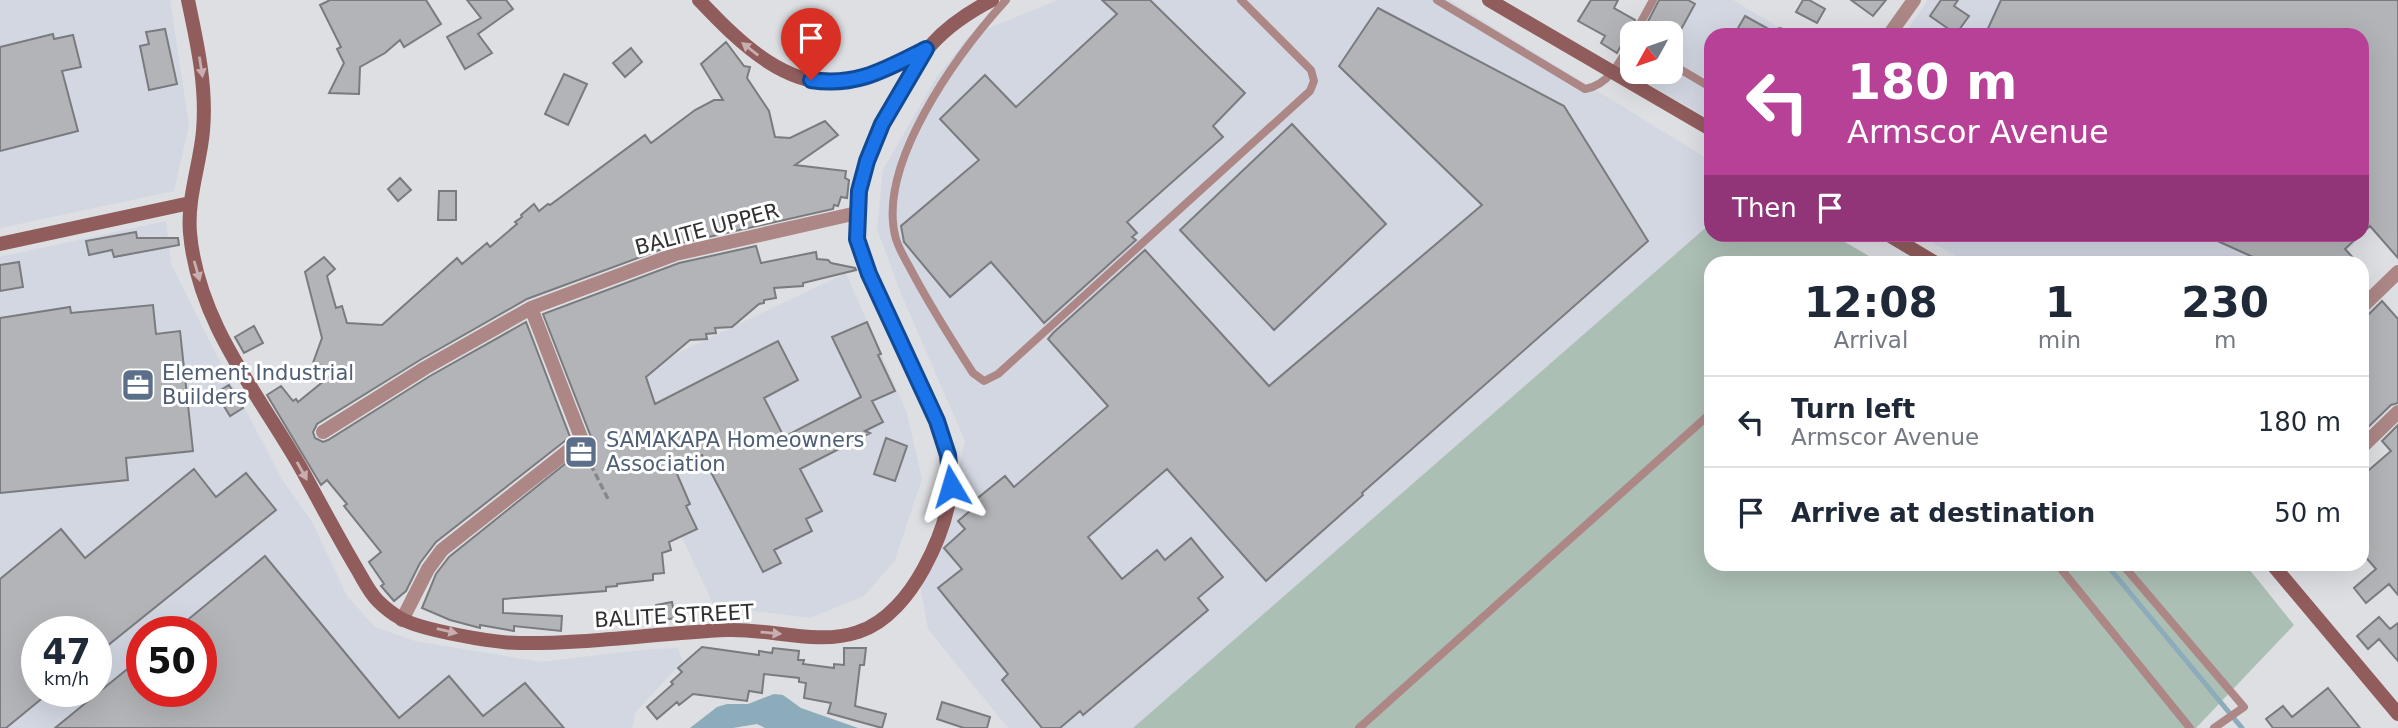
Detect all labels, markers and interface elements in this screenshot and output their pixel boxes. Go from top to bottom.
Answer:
pin [781,8,841,80]
icon: arrive [792,19,830,57]
north arrow [1620,21,1684,84]
map controls [1620,21,1683,84]
one-way arrow [741,43,759,57]
text: 180 m [1847,54,2017,111]
one-way arrow [196,56,207,78]
icon: left [1732,56,1823,147]
text: Armscor Avenue [1847,113,2109,151]
icon: arrive [1811,189,1849,227]
text: Then [1732,193,1797,223]
street label: BALITE UPPER [632,198,782,260]
one-way arrow [192,260,202,281]
text: 12:08 [1804,278,1938,327]
text: 1 [2045,278,2074,327]
text: 230 [2181,278,2269,327]
text: Arrival [1834,327,1908,353]
text: min [2038,327,2081,353]
text: m [2214,327,2236,353]
place label: Element Industrial Builders [162,361,354,409]
office icon: Element Industrial Builders [119,366,157,404]
text: Turn left [1791,394,1915,424]
icon: left [1732,403,1770,441]
text: 180 m [2258,407,2341,437]
text: Armscor Avenue [1791,424,1979,450]
place label: SAMAKAPA Homeowners Association [606,428,865,476]
office icon: SAMAKAPA Homeowners Association [562,433,600,471]
position arrow [914,449,988,523]
one-way arrow [296,461,308,481]
icon: arrive [1732,494,1770,532]
text: Arrive at destination [1791,498,2095,528]
text: 50 m [2274,498,2341,528]
street label: BALITE STREET [594,600,754,632]
speed limit sign: 50 [126,616,217,707]
one-way arrow [436,626,458,637]
one-way arrow [760,628,782,639]
text: 47 [42,632,91,672]
text: km/h [44,668,89,689]

